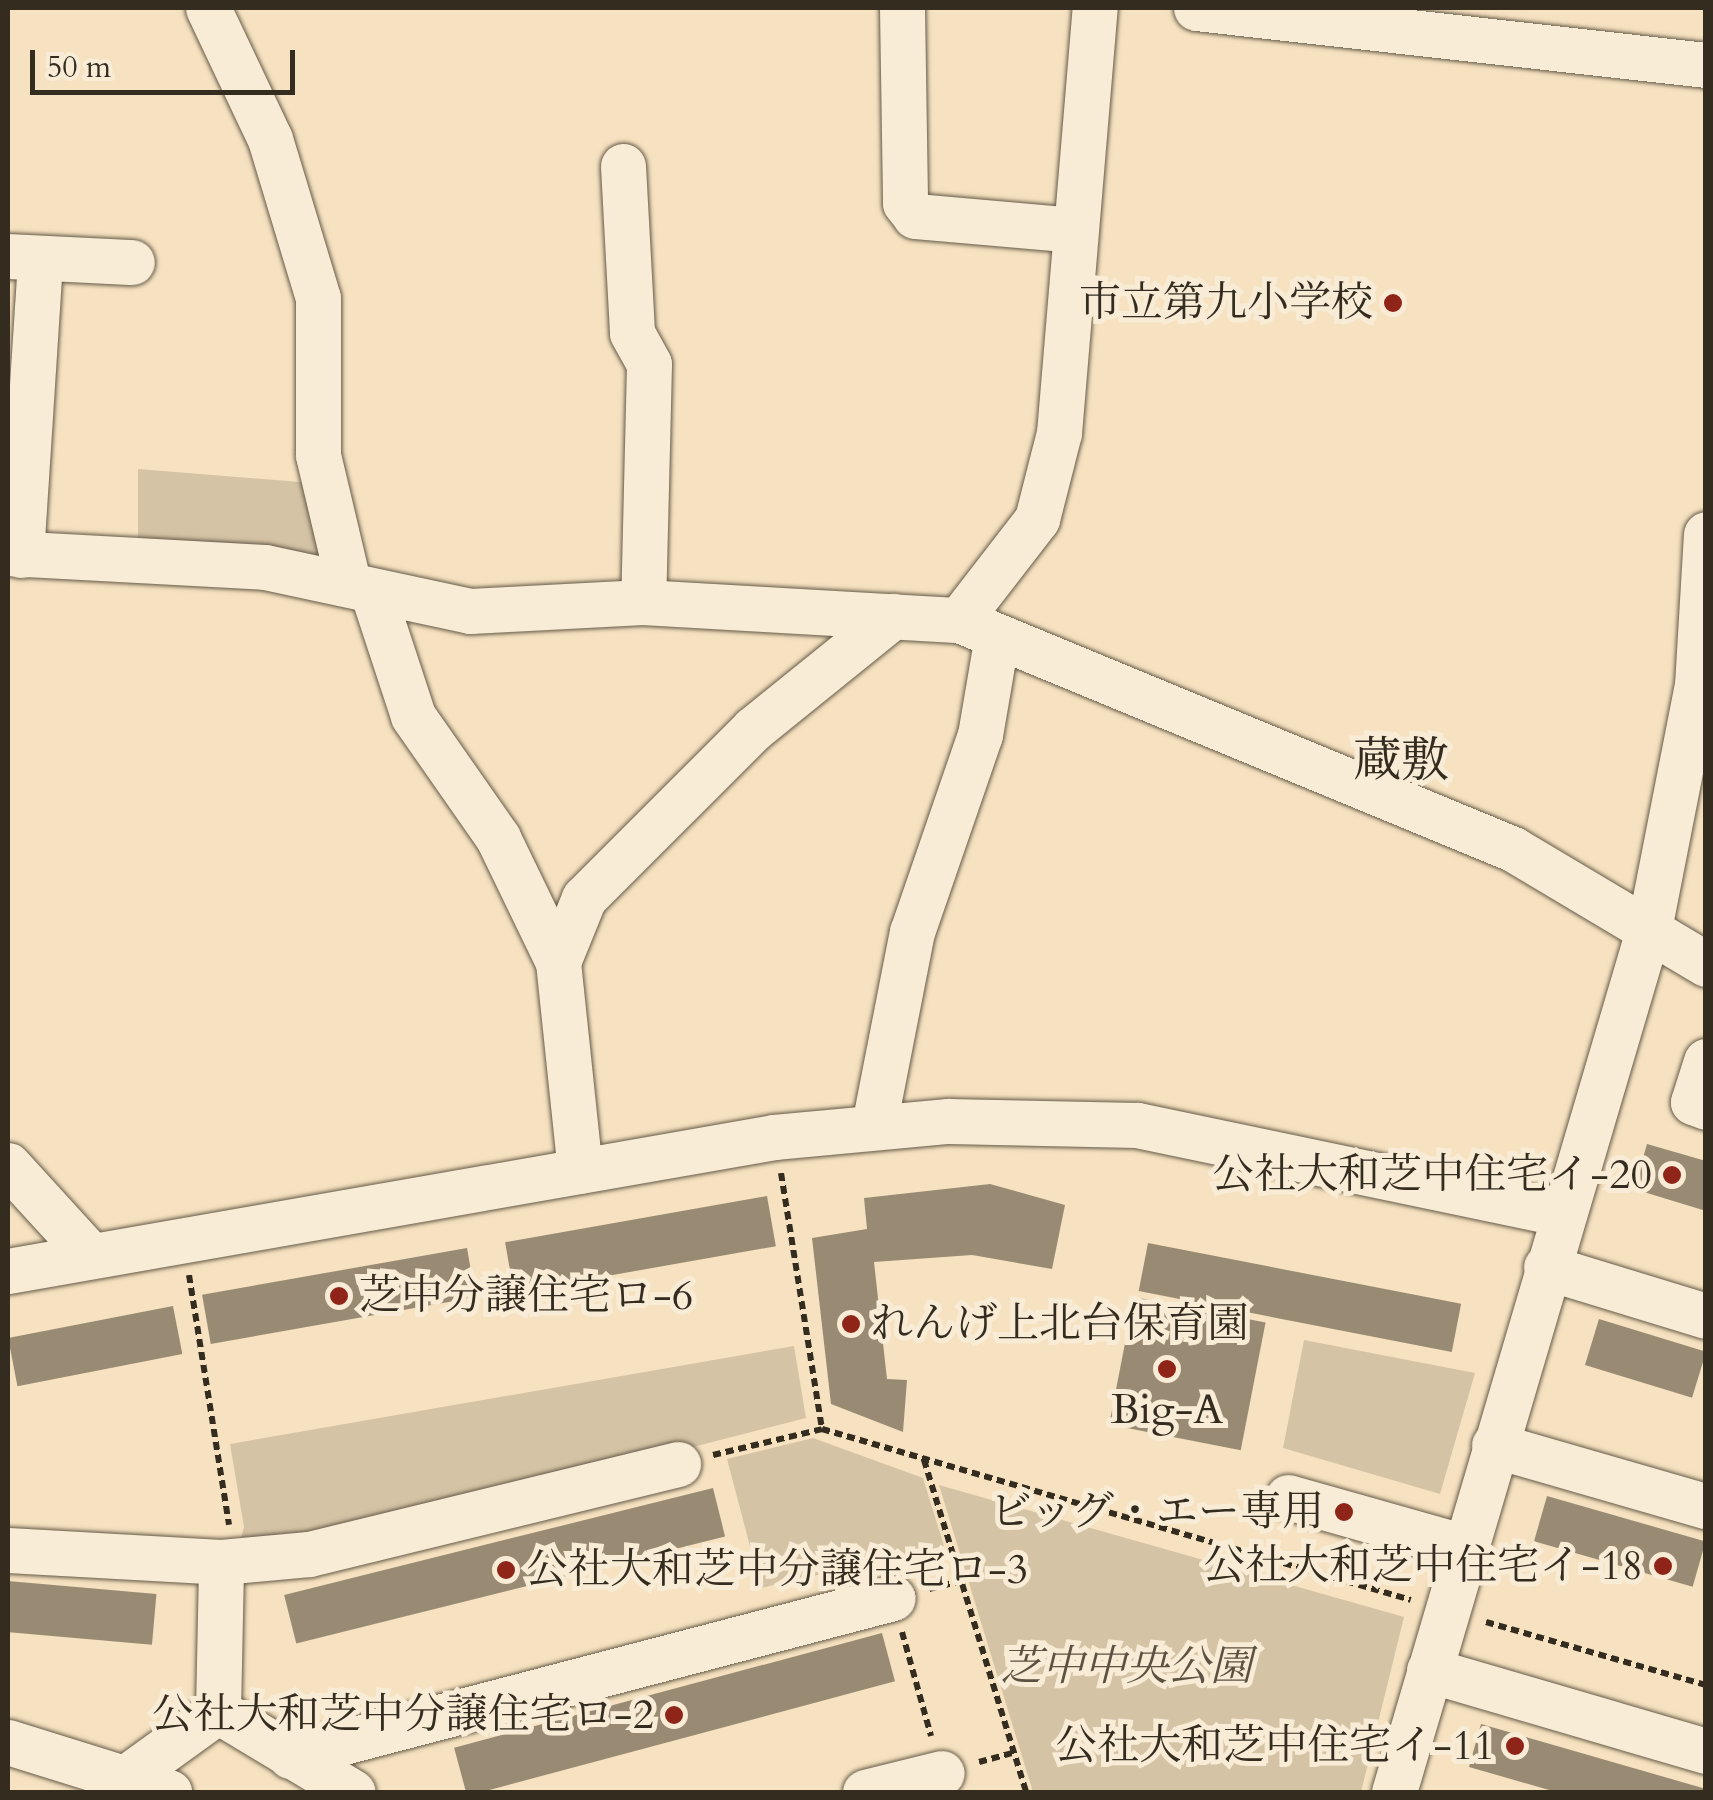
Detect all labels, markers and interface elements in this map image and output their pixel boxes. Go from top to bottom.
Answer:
scale bar [35,30,300,92]
text: 50 m [47,47,111,88]
place label: 市立第九小学校 [1079,278,1373,328]
marker: 市立第九小学校 [1382,292,1404,314]
district label: 蔵敷 [1353,732,1449,790]
place label: 公社大和芝中住宅イ-20 [1212,1150,1652,1200]
marker: 公社大和芝中住宅イ-20 [1661,1164,1683,1186]
place label: 芝中分譲住宅ロ-6 [359,1271,693,1321]
marker: 芝中分譲住宅ロ-6 [328,1285,350,1307]
place label: れんげ上北台保育園 [871,1299,1249,1349]
marker: れんげ上北台保育園 [840,1313,862,1335]
marker: Big-A [1156,1358,1178,1380]
place label: Big-A [1111,1385,1223,1435]
place label: ビッグ・エー専用 [988,1487,1324,1537]
marker: ビッグ・エー専用 [1333,1501,1355,1523]
place label: 公社大和芝中住宅イ-18 [1203,1541,1643,1591]
place label: 公社大和芝中分譲住宅ロ-3 [526,1545,1028,1595]
marker: 公社大和芝中住宅イ-18 [1652,1555,1674,1577]
marker: 公社大和芝中分譲住宅ロ-3 [495,1559,517,1581]
park label: 芝中中央公園 [1000,1642,1252,1692]
place label: 公社大和芝中分譲住宅ロ-2 [152,1690,654,1740]
marker: 公社大和芝中分譲住宅ロ-2 [663,1704,685,1726]
place label: 公社大和芝中住宅イ-11 [1055,1721,1495,1771]
marker: 公社大和芝中住宅イ-11 [1504,1735,1526,1757]

